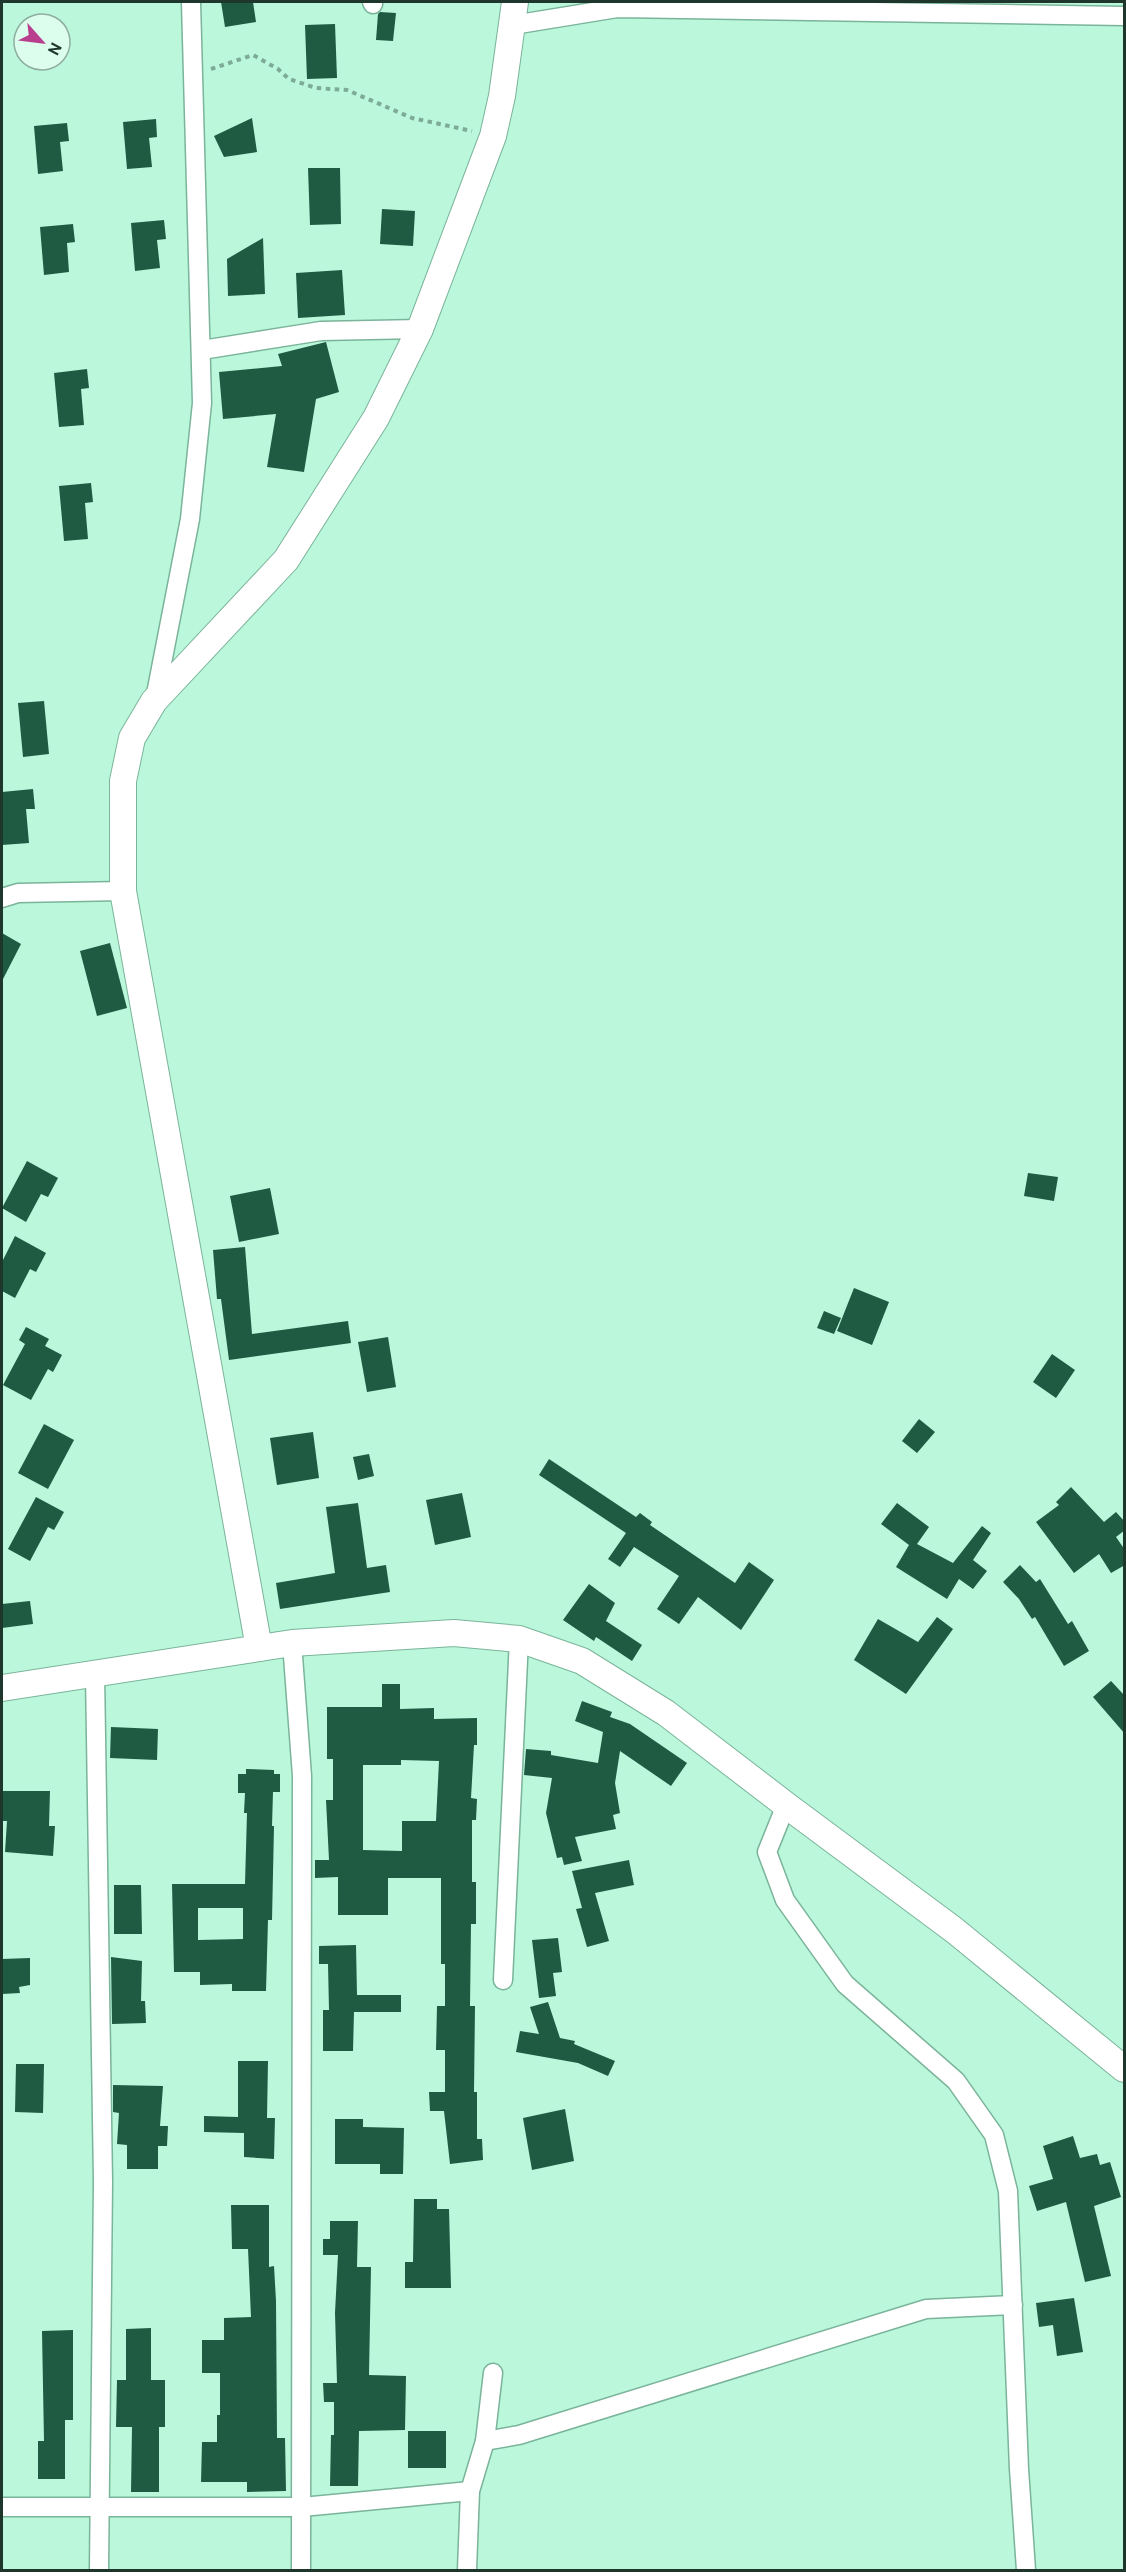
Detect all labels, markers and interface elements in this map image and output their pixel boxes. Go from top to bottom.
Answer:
north arrow [12,12,72,72]
text: N [44,39,66,58]

